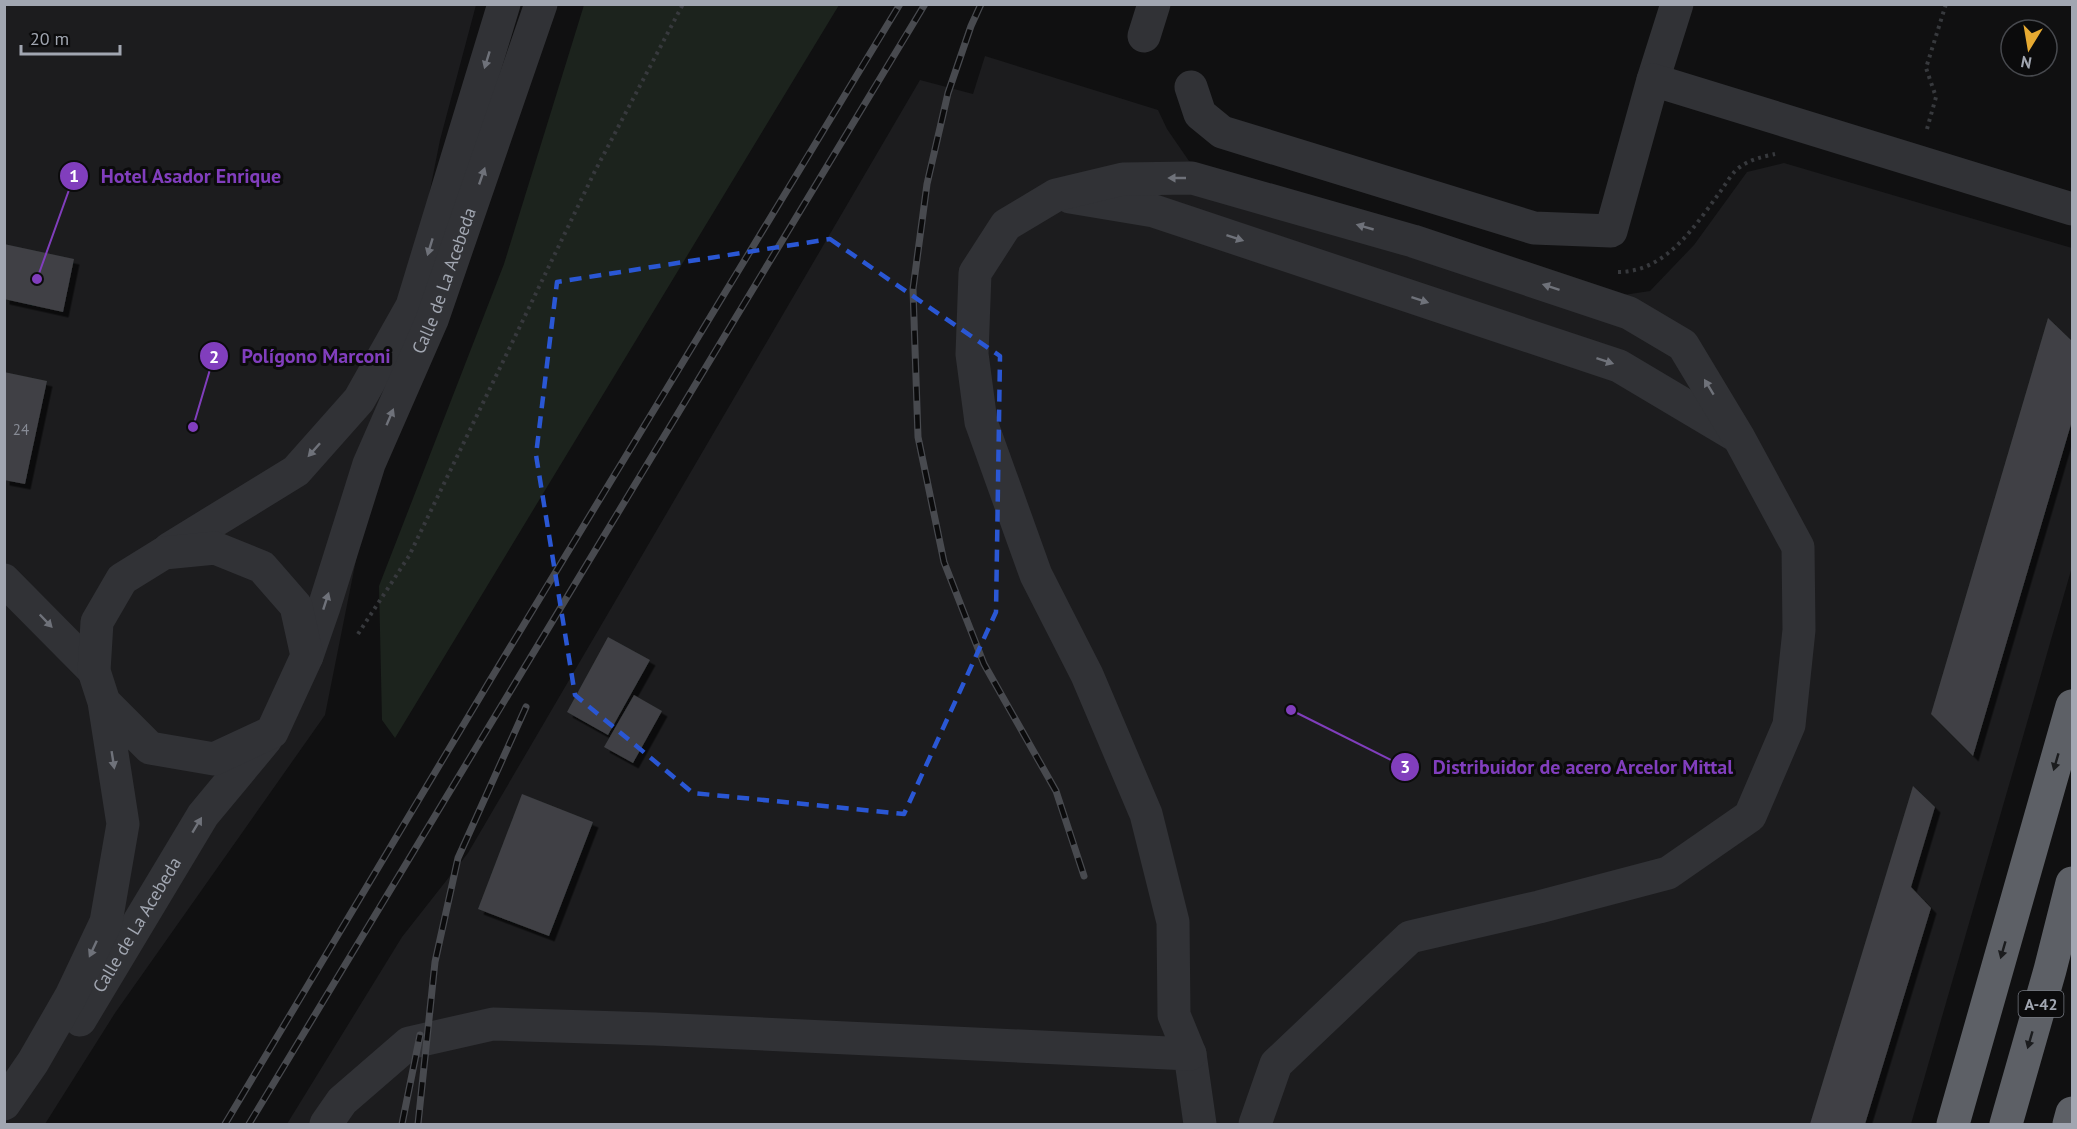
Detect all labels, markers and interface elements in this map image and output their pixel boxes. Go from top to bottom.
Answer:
scale bar [21,18,120,56]
north arrow [1999,18,2059,78]
text: 20 m [30,27,69,50]
one-way arrow [482,52,491,70]
text: N [2019,52,2033,74]
callout: Hotel Asador Enrique [59,157,294,195]
text: Hotel Asador Enrique [101,163,281,189]
text: 1 [69,164,79,187]
one-way arrow [477,167,487,185]
one-way arrow [1167,173,1186,183]
street label: Calle de La Acebeda [407,205,481,357]
one-way arrow [1356,222,1374,231]
one-way arrow [1226,234,1244,243]
one-way arrow [425,238,434,256]
one-way arrow [1542,281,1560,291]
one-way arrow [1411,295,1429,305]
callout: Polígono Marconi [199,337,403,375]
text: Polígono Marconi [241,343,391,369]
text: 2 [209,345,219,368]
one-way arrow [1596,357,1614,366]
one-way arrow [1703,379,1714,395]
one-way arrow [385,407,395,425]
house number: 24 [13,420,29,439]
one-way arrow [308,442,321,457]
one-way arrow [322,592,331,610]
one-way arrow [39,614,53,629]
callout: Distribuidor de acero Arcelor Mittal [1390,748,1745,786]
one-way arrow [109,750,118,769]
one-way arrow [2051,753,2061,771]
text: Distribuidor de acero Arcelor Mittal [1433,754,1733,780]
text: 3 [1400,755,1410,778]
one-way arrow [192,817,203,833]
street label: Calle de La Acebeda [87,853,186,996]
one-way arrow [89,941,98,958]
one-way arrow [1998,941,2007,959]
road number: A-42 [2018,991,2064,1017]
one-way arrow [2025,1032,2034,1050]

